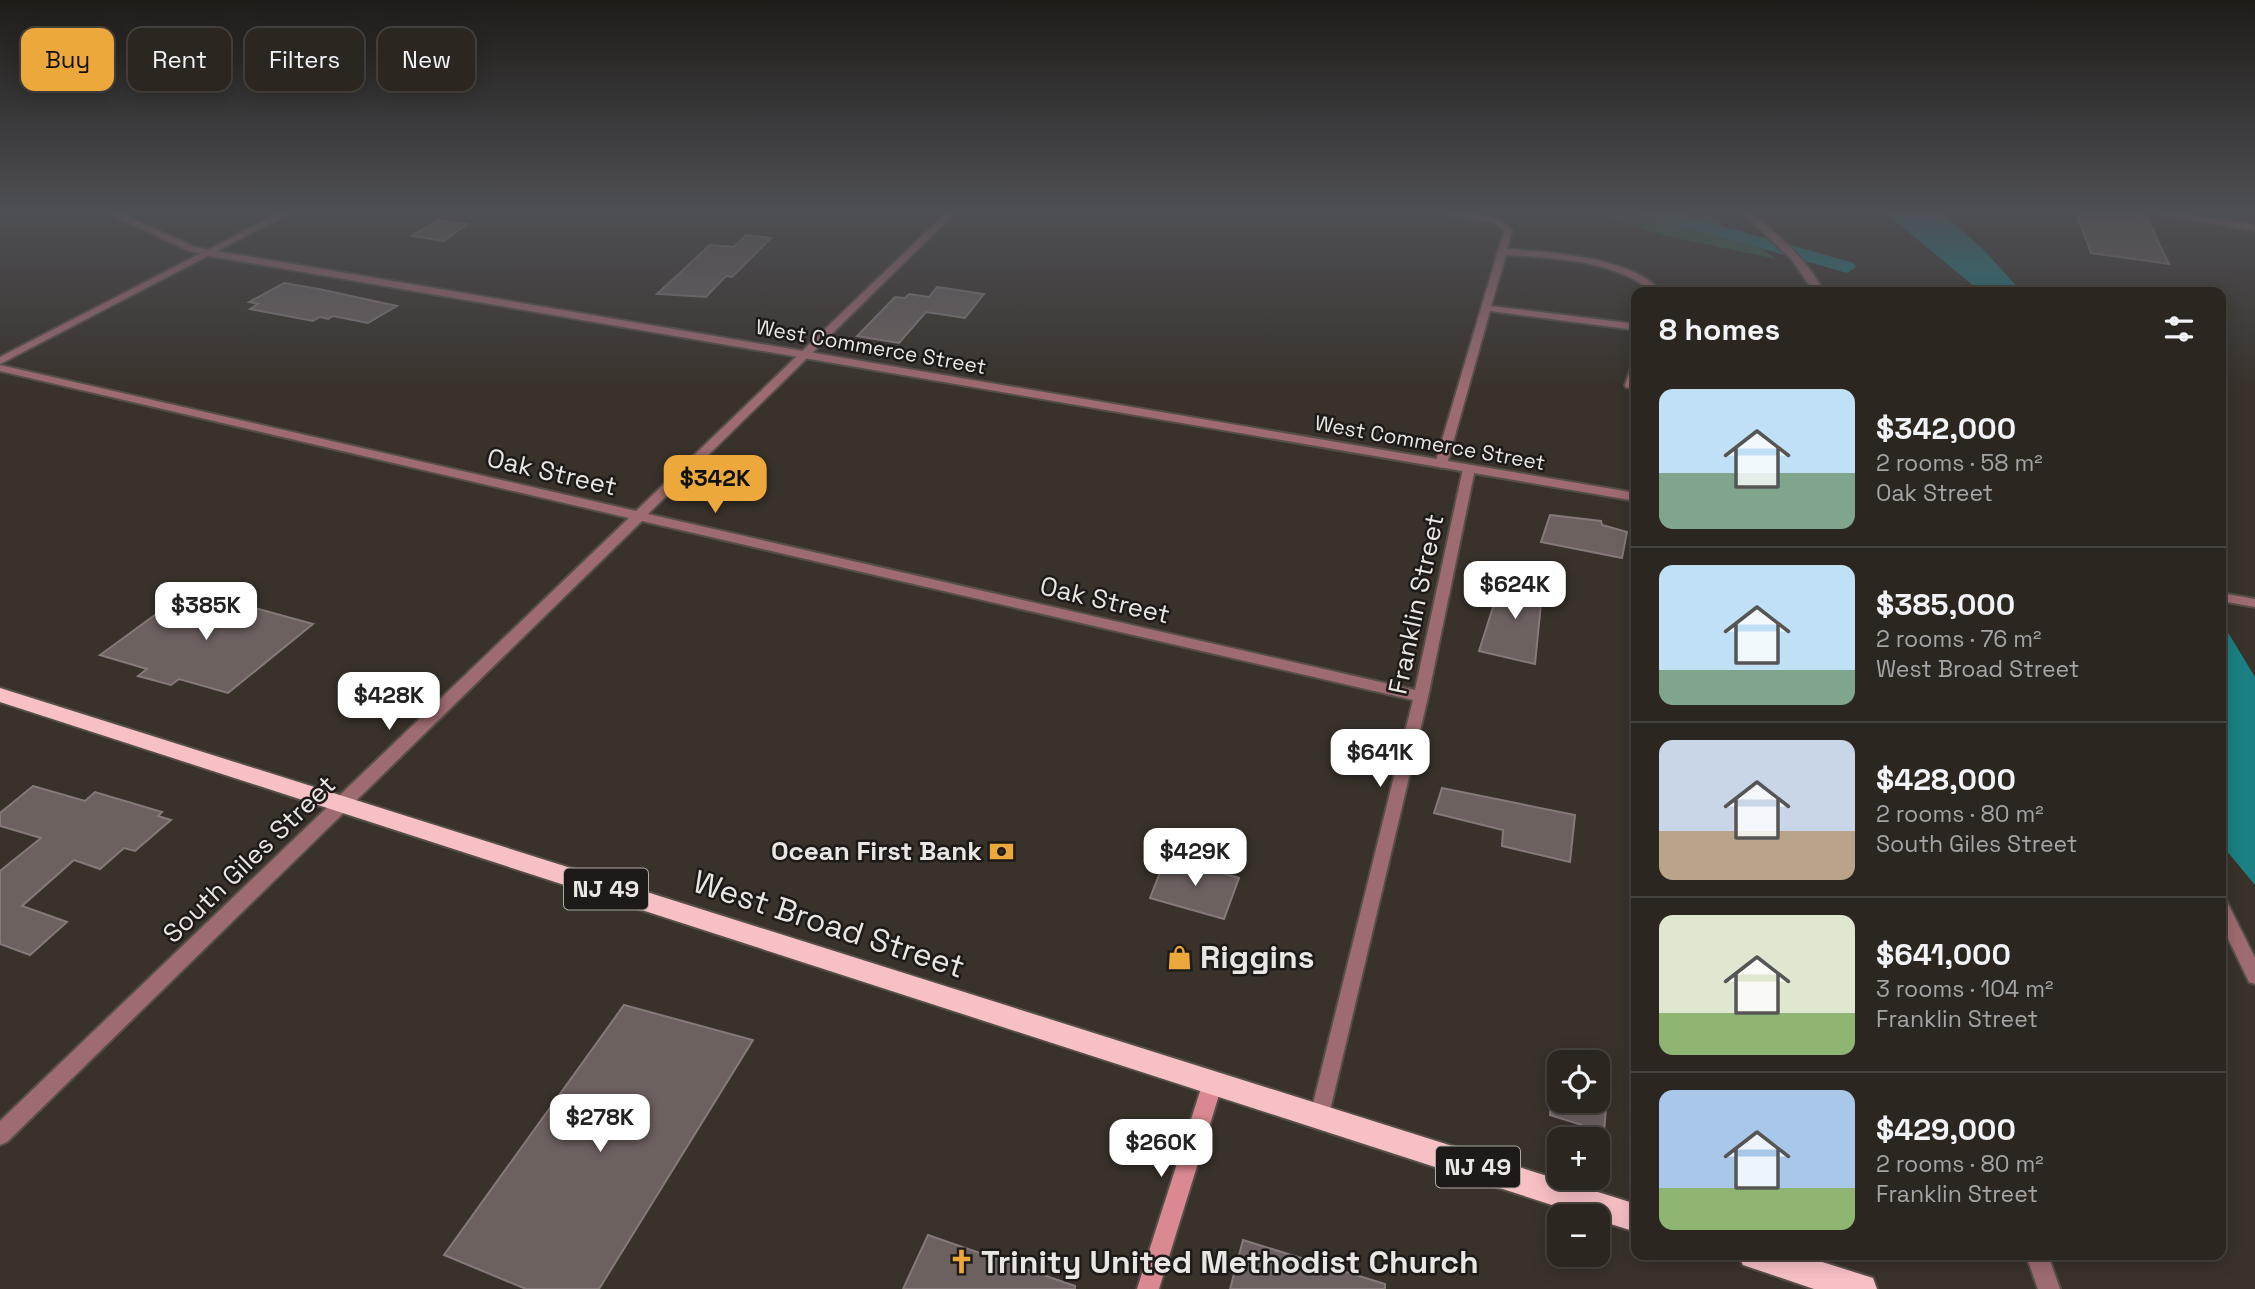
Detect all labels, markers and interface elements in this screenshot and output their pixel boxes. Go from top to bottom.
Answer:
chip: Buy [21,28,114,91]
chip: Rent [128,28,231,91]
chip: Filters [245,28,364,91]
chip: New [378,28,475,91]
text: 8 homes [1659,310,1780,349]
icon: filters [2160,310,2198,348]
street label: West Commerce Street [754,313,988,380]
street label: West Commerce Street [1313,409,1547,476]
text: $342,000 [1876,409,2016,448]
icon: home [1715,417,1799,501]
street label: Oak Street [484,441,620,503]
text: 2 rooms · 58 m² [1876,448,2043,478]
pin: $342K [666,456,764,515]
text: $342K [680,463,750,493]
text: Oak Street [1876,478,1993,508]
street label: Franklin Street [1380,511,1452,697]
pin: $624K [1466,562,1564,621]
street label: Oak Street [1037,569,1173,631]
text: $624K [1480,569,1550,599]
pin: $385K [157,582,255,642]
text: $385,000 [1876,585,2015,624]
text: $385K [171,590,241,620]
icon: home [1715,593,1799,677]
text: 2 rooms · 76 m² [1876,624,2041,654]
text: West Broad Street [1876,654,2079,684]
pin: $428K [340,672,438,732]
text: $428K [354,680,424,710]
pin: $641K [1331,730,1429,789]
text: $641K [1347,737,1413,767]
text: $428,000 [1876,760,2016,799]
street label: South Giles Street [155,768,343,950]
icon: home [1715,768,1799,852]
text: 2 rooms · 80 m² [1876,799,2044,829]
pin: $429K [1146,828,1244,888]
text: South Giles Street [1876,829,2077,859]
place label: Ocean First Bank [771,834,982,868]
text: $429K [1160,836,1230,866]
bank icon: Ocean First Bank [988,837,1016,865]
street label: West Broad Street [688,861,970,987]
road number: NJ 49 [564,868,648,909]
text: $641,000 [1876,935,2011,974]
place label: Riggins [1200,937,1315,977]
shop icon: Riggins [1166,943,1194,971]
icon: home [1715,943,1799,1027]
text: 3 rooms · 104 m² [1876,974,2053,1004]
text: Franklin Street [1876,1004,2038,1034]
map controls [1547,1050,1610,1267]
button: locate [1547,1050,1610,1113]
pin: $278K [551,1094,649,1154]
text: $278K [566,1102,634,1132]
text: $429,000 [1876,1110,2016,1149]
icon: home [1715,1118,1799,1202]
pin: $260K [1112,1120,1210,1179]
text: $260K [1125,1127,1197,1157]
button: + [1547,1127,1610,1190]
road number: NJ 49 [1436,1147,1520,1188]
text: 2 rooms · 80 m² [1876,1149,2044,1179]
text: Franklin Street [1876,1179,2038,1209]
button: − [1547,1204,1610,1267]
place label: Trinity United Methodist Church [981,1242,1479,1282]
church icon: Trinity United Methodist Church [947,1248,975,1276]

